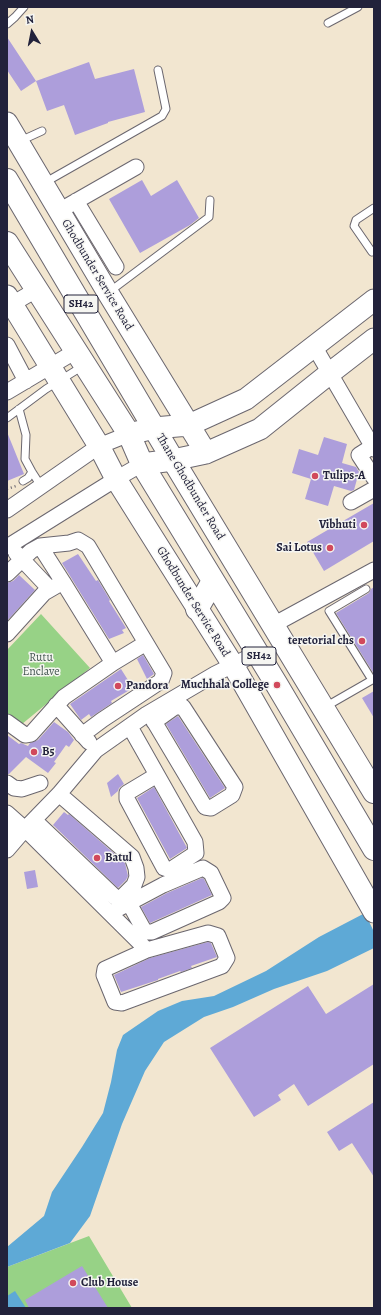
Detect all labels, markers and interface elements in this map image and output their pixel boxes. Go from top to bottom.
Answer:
north arrow [12,12,52,52]
text: N [25,12,35,28]
street label: Ghodbunder Service Road [58,217,136,333]
road number: SH42 [64,295,98,313]
street label: Thane Ghodbunder Road [153,431,227,543]
place label: Tulips-A [323,469,365,483]
marker: Tulips-A [310,471,320,481]
place label: Vibhuti [319,518,356,532]
marker: Vibhuti [359,520,369,530]
place label: Sai Lotus [276,541,322,555]
marker: Sai Lotus [325,543,335,553]
street label: Ghodbunder Service Road [153,544,233,660]
place label: teretorial chs [288,634,354,648]
marker: teretorial chs [357,636,367,646]
road number: SH42 [242,647,276,665]
park label: Rutu Enclave [22,651,60,679]
place label: Muchhala College [181,678,269,692]
place label: Pandora [126,679,168,693]
marker: Muchhala College [272,680,282,690]
marker: Pandora [113,681,123,691]
place label: B5 [42,745,55,759]
marker: B5 [29,747,39,757]
place label: Batul [105,851,132,865]
marker: Batul [92,853,102,863]
place label: Club House [81,1276,138,1290]
marker: Club House [68,1278,78,1288]

